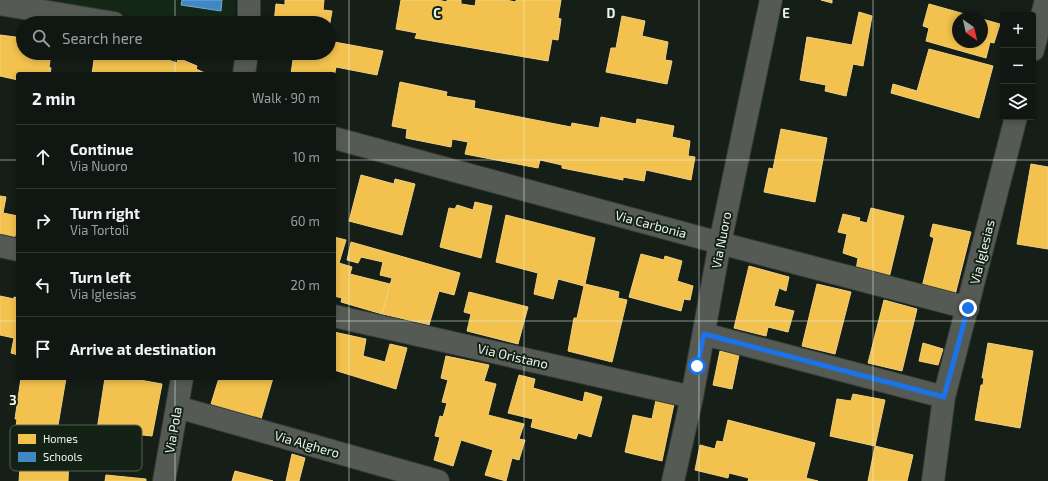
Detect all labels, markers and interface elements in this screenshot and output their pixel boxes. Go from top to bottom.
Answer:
text: C [433,5,441,21]
text: D [607,5,616,21]
text: E [782,5,790,21]
north arrow [952,12,988,48]
map controls [1000,12,1036,120]
button: + [1000,12,1036,48]
search box [16,16,336,60]
icon: search [30,27,52,49]
text: Search here [62,29,143,47]
button: − [1000,48,1036,84]
button: layers [1000,84,1036,120]
text: 2 min [32,88,75,108]
text: Walk · 90 m [252,90,320,106]
text: Continue [70,140,133,158]
icon: ahead [32,146,54,168]
text: 10 m [293,149,320,165]
text: Via Nuoro [70,158,128,174]
text: Turn right [70,204,140,222]
street label: Via Carbonia [613,207,689,241]
icon: right [32,210,54,232]
street label: Via Nuoro [708,210,734,270]
text: 60 m [290,213,320,229]
street label: Via Iglesias [966,218,998,286]
text: Via Tortolì [70,222,129,238]
text: Turn left [70,268,131,286]
icon: left [32,274,54,296]
text: 20 m [291,277,320,293]
text: Via Iglesias [70,286,136,302]
route end [959,299,977,317]
icon: arrive [32,338,54,360]
text: Arrive at destination [70,340,216,358]
street label: Via Oristano [476,340,550,372]
route start [688,357,706,375]
text: 3 [9,392,17,408]
street label: Via Pola [161,405,185,455]
legend [10,425,142,471]
street label: Via Alghero [273,427,341,461]
text: Homes [43,432,78,445]
text: Schools [43,450,83,463]

